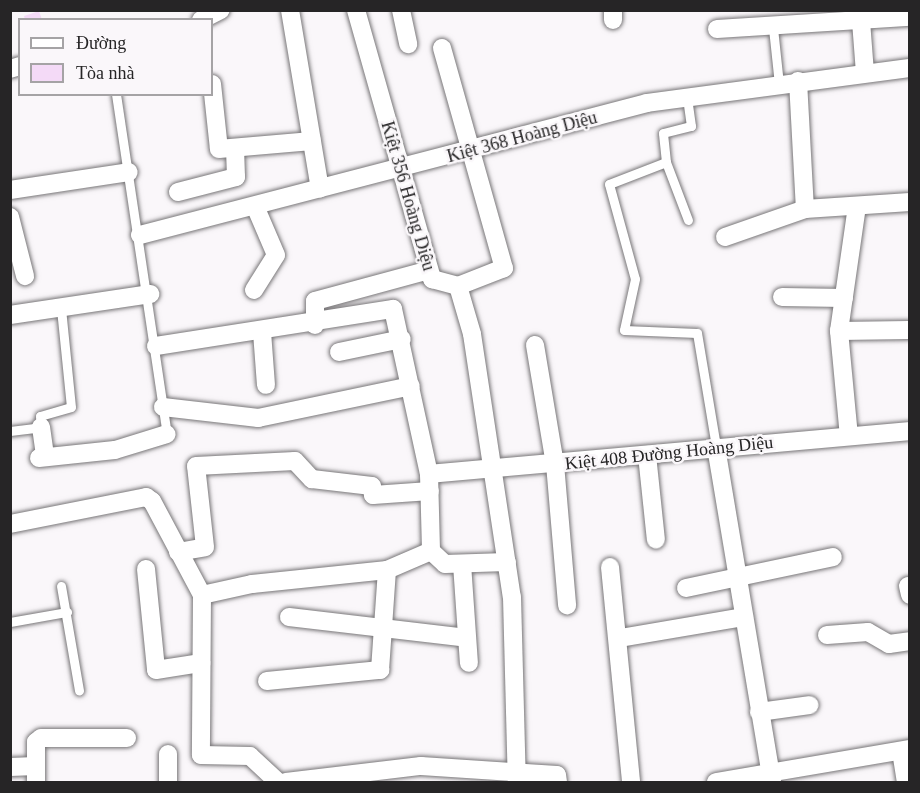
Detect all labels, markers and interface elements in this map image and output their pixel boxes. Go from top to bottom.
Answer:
legend [18,18,213,96]
text: Đường [76,33,126,53]
text: Tòa nhà [76,63,134,83]
street label: Kiệt 368 Hoàng Diệu [445,107,599,167]
street label: Kiệt 356 Hoàng Diệu [376,119,440,273]
street label: Kiệt 408 Đường Hoàng Diệu [564,431,774,475]

